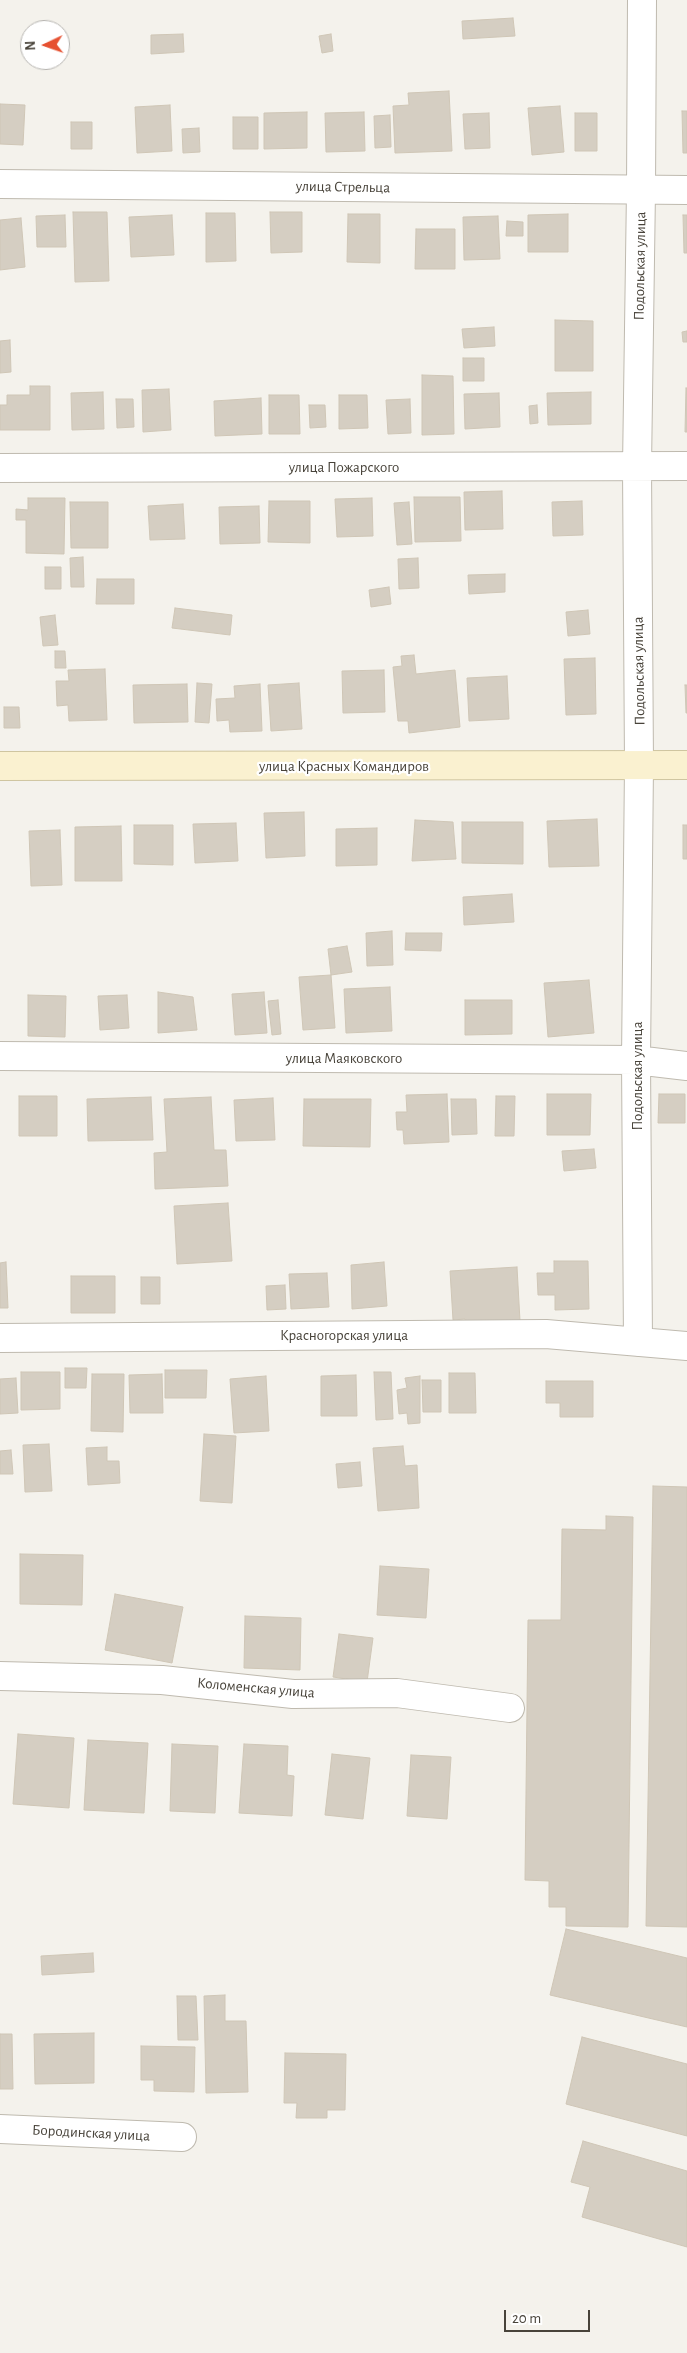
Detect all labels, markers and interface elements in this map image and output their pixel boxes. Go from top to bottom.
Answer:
north arrow [20,20,70,70]
text: N [24,41,38,51]
street label: улица Стрельца [296,177,390,197]
street label: Подольская улица [630,211,650,321]
street label: улица Пожарского [289,458,399,476]
street label: Подольская улица [629,616,649,726]
street label: улица Красных Командиров [259,757,429,775]
street label: Подольская улица [628,1021,646,1131]
street label: улица Маяковского [286,1049,402,1067]
street label: Красногорская улица [280,1326,408,1344]
street label: Коломенская улица [196,1674,316,1702]
street label: Бородинская улица [32,2121,150,2145]
scale bar [507,2300,593,2332]
text: 20 m [512,2311,541,2326]

